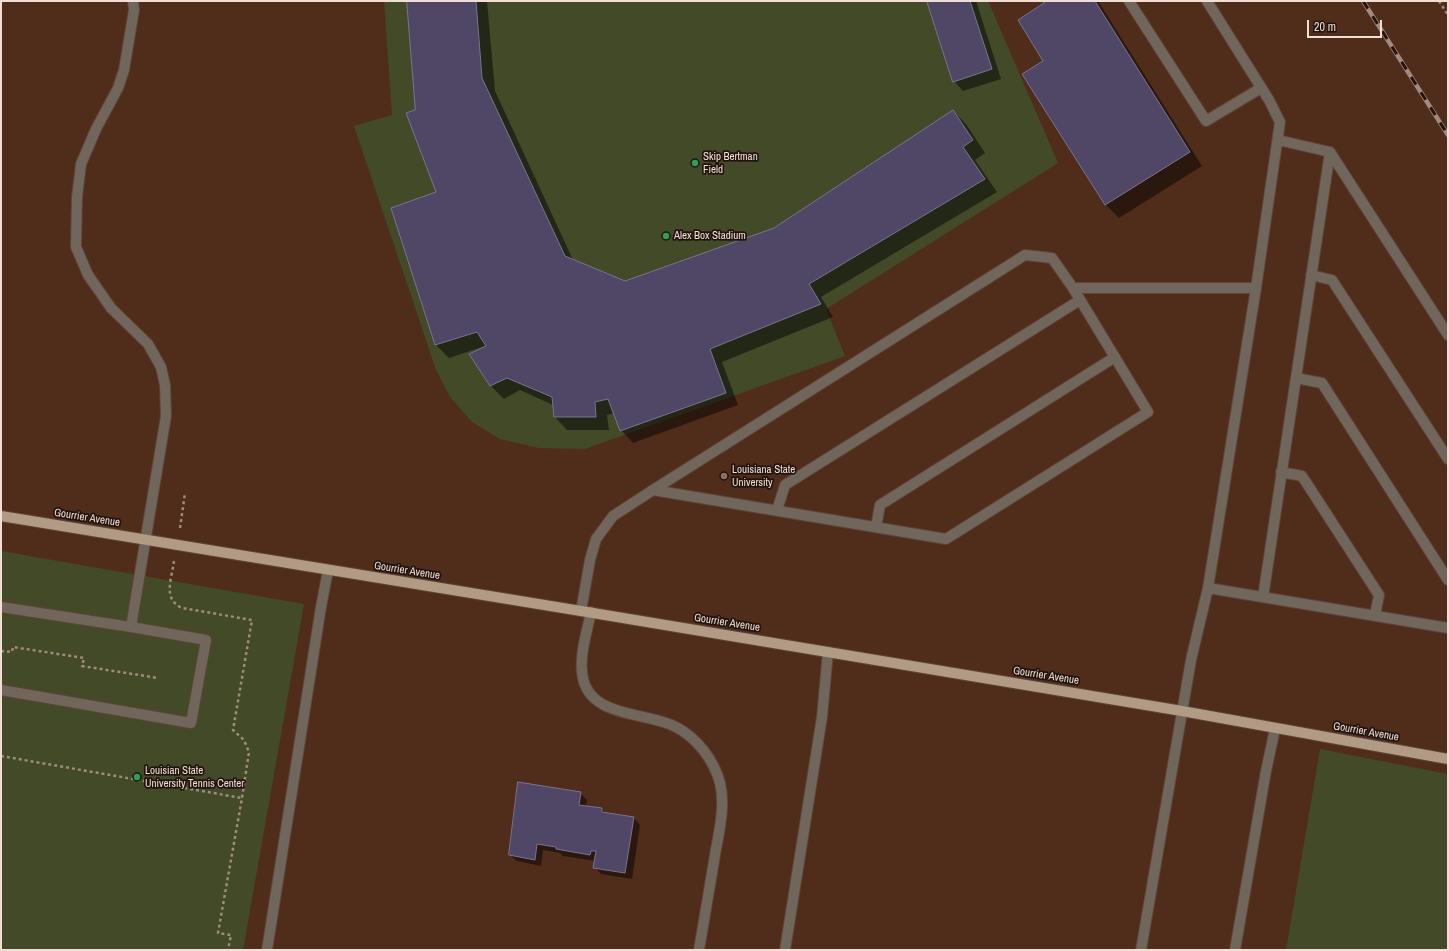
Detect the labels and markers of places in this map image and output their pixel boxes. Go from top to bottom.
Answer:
place label: Skip Bertman Field [703,150,758,176]
marker: Skip Bertman Field [690,158,700,168]
place label: Alex Box Stadium [674,229,746,243]
marker: Alex Box Stadium [661,231,671,241]
place label: Louisiana State University [732,463,795,489]
marker: Louisiana State University [719,471,729,481]
place label: Louisian State University Tennis Center [145,764,244,790]
marker: Louisian State University Tennis Center [132,772,142,782]

